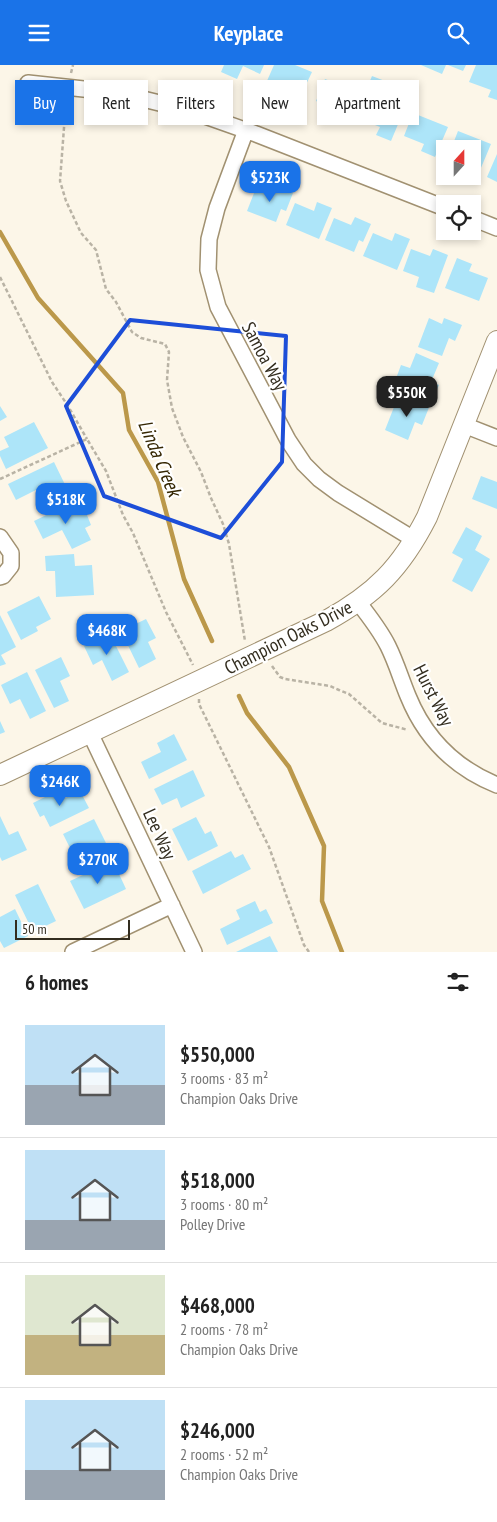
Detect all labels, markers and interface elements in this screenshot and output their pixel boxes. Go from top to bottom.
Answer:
icon: menu [25,19,53,47]
text: Keyplace [214,19,283,47]
icon: search [444,19,472,47]
chip: Buy [15,80,74,125]
chip: Rent [84,80,148,125]
chip: Filters [158,80,233,125]
chip: New [243,80,307,125]
chip: Apartment [317,80,419,125]
north arrow [436,140,481,185]
map controls [436,140,481,240]
pin: $523K [235,161,305,203]
text: $523K [251,167,289,187]
button: locate [436,195,481,240]
street label: Samoa Way [237,317,293,395]
pin: $550K [372,375,442,418]
text: $550K [388,382,426,402]
water label: Linda Creek [132,416,189,502]
pin: $518K [31,483,101,525]
text: $518K [47,489,85,509]
street label: Champion Oaks Drive [220,594,356,680]
pin: $468K [72,613,142,656]
text: $468K [88,620,126,640]
street label: Hurst Way [408,660,460,731]
pin: $246K [25,765,95,807]
text: $246K [41,771,79,791]
street label: Lee Way [138,805,182,864]
pin: $270K [63,843,133,885]
text: $270K [79,849,117,869]
scale bar [15,917,130,940]
text: 50 m [22,920,47,938]
icon: filters [444,968,472,996]
text: 6 homes [25,969,88,996]
text: $550,000 [180,1041,255,1068]
icon: home [65,1045,125,1105]
text: 3 rooms · 83 m² [180,1068,268,1088]
text: Champion Oaks Drive [180,1088,298,1108]
text: $518,000 [180,1167,255,1194]
icon: home [65,1170,125,1230]
text: 3 rooms · 80 m² [180,1194,268,1214]
text: Polley Drive [180,1214,245,1234]
text: $468,000 [180,1292,255,1319]
icon: home [65,1295,125,1355]
text: 2 rooms · 78 m² [180,1319,268,1339]
text: Champion Oaks Drive [180,1339,298,1359]
text: $246,000 [180,1417,255,1444]
icon: home [65,1420,125,1480]
text: 2 rooms · 52 m² [180,1444,268,1464]
text: Champion Oaks Drive [180,1464,298,1484]

